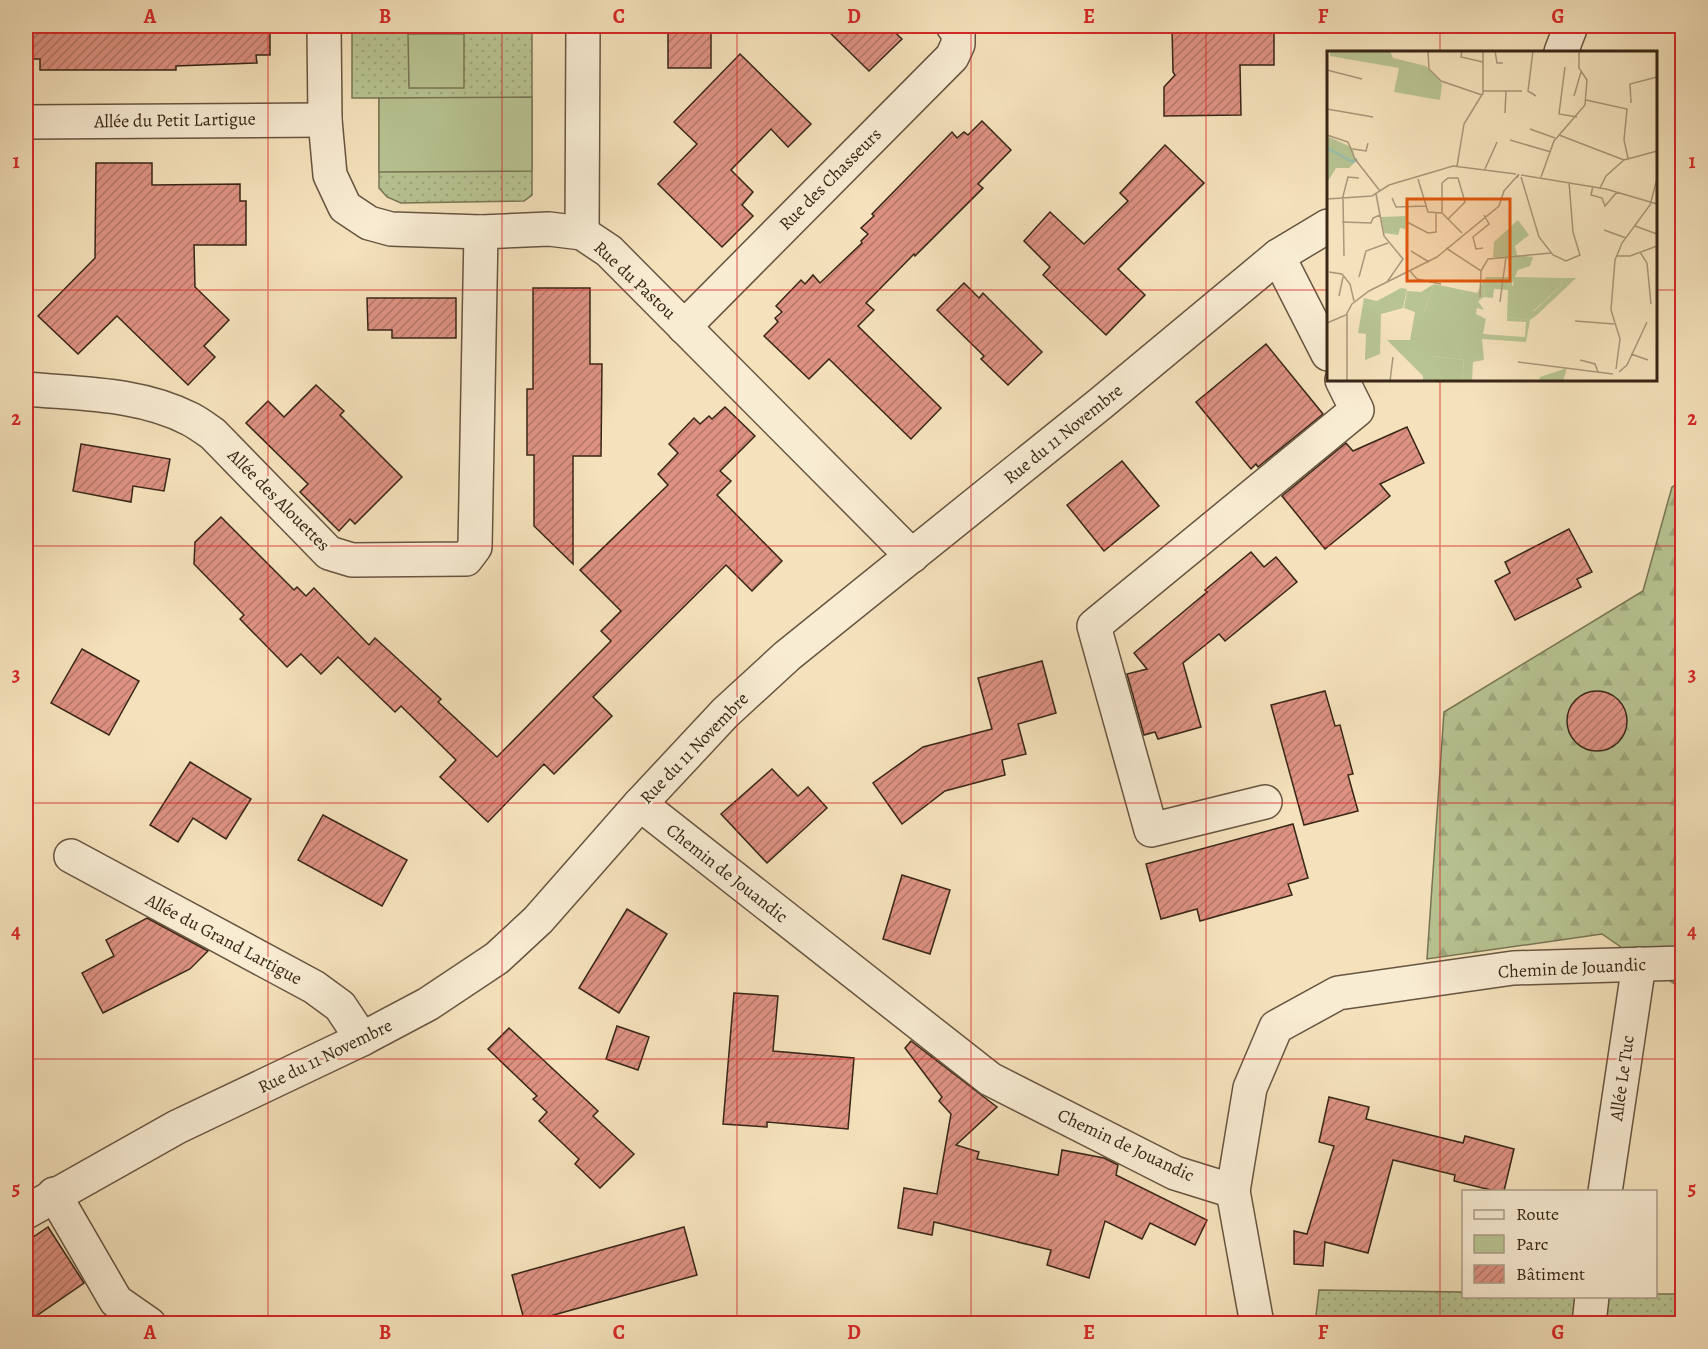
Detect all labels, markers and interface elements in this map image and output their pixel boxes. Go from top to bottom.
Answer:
text: A [143,3,157,30]
text: B [379,3,391,30]
text: C [613,3,625,30]
text: D [847,3,861,30]
text: E [1083,3,1095,30]
text: F [1318,3,1329,30]
text: G [1551,3,1565,30]
inset map [1327,51,1657,381]
street label: Allée du Petit Lartigue [93,107,256,133]
street label: Rue des Chasseurs [773,122,887,236]
text: 1 [12,148,20,175]
text: 1 [1688,148,1696,175]
street label: Rue du Pastou [589,236,682,325]
street label: Rue du 11 Novembre [998,379,1128,489]
text: 2 [11,405,21,432]
text: 2 [1687,405,1697,432]
street label: Allée des Alouettes [222,443,335,556]
text: 3 [12,661,20,688]
text: 3 [1688,661,1696,688]
street label: Rue du 11 Novembre [634,687,754,809]
street label: Chemin de Jouandic [661,818,793,928]
street label: Allée du Grand Lartigue [141,887,306,990]
text: 4 [11,918,21,945]
text: 4 [1687,918,1697,945]
street label: Chemin de Jouandic [1497,952,1647,984]
street label: Rue du 11 Novembre [254,1013,396,1099]
street label: Allée Le Tuc [1604,1034,1640,1123]
street label: Chemin de Jouandic [1054,1103,1198,1187]
text: 5 [12,1175,20,1202]
text: 5 [1688,1175,1696,1202]
legend [1462,1190,1657,1298]
text: Route [1516,1202,1559,1226]
text: Parc [1516,1232,1548,1256]
text: Bâtiment [1516,1262,1585,1286]
text: A [143,1319,157,1346]
text: B [379,1319,391,1346]
text: C [613,1319,625,1346]
text: D [847,1319,861,1346]
text: E [1083,1319,1095,1346]
text: F [1318,1319,1329,1346]
text: G [1551,1319,1565,1346]

